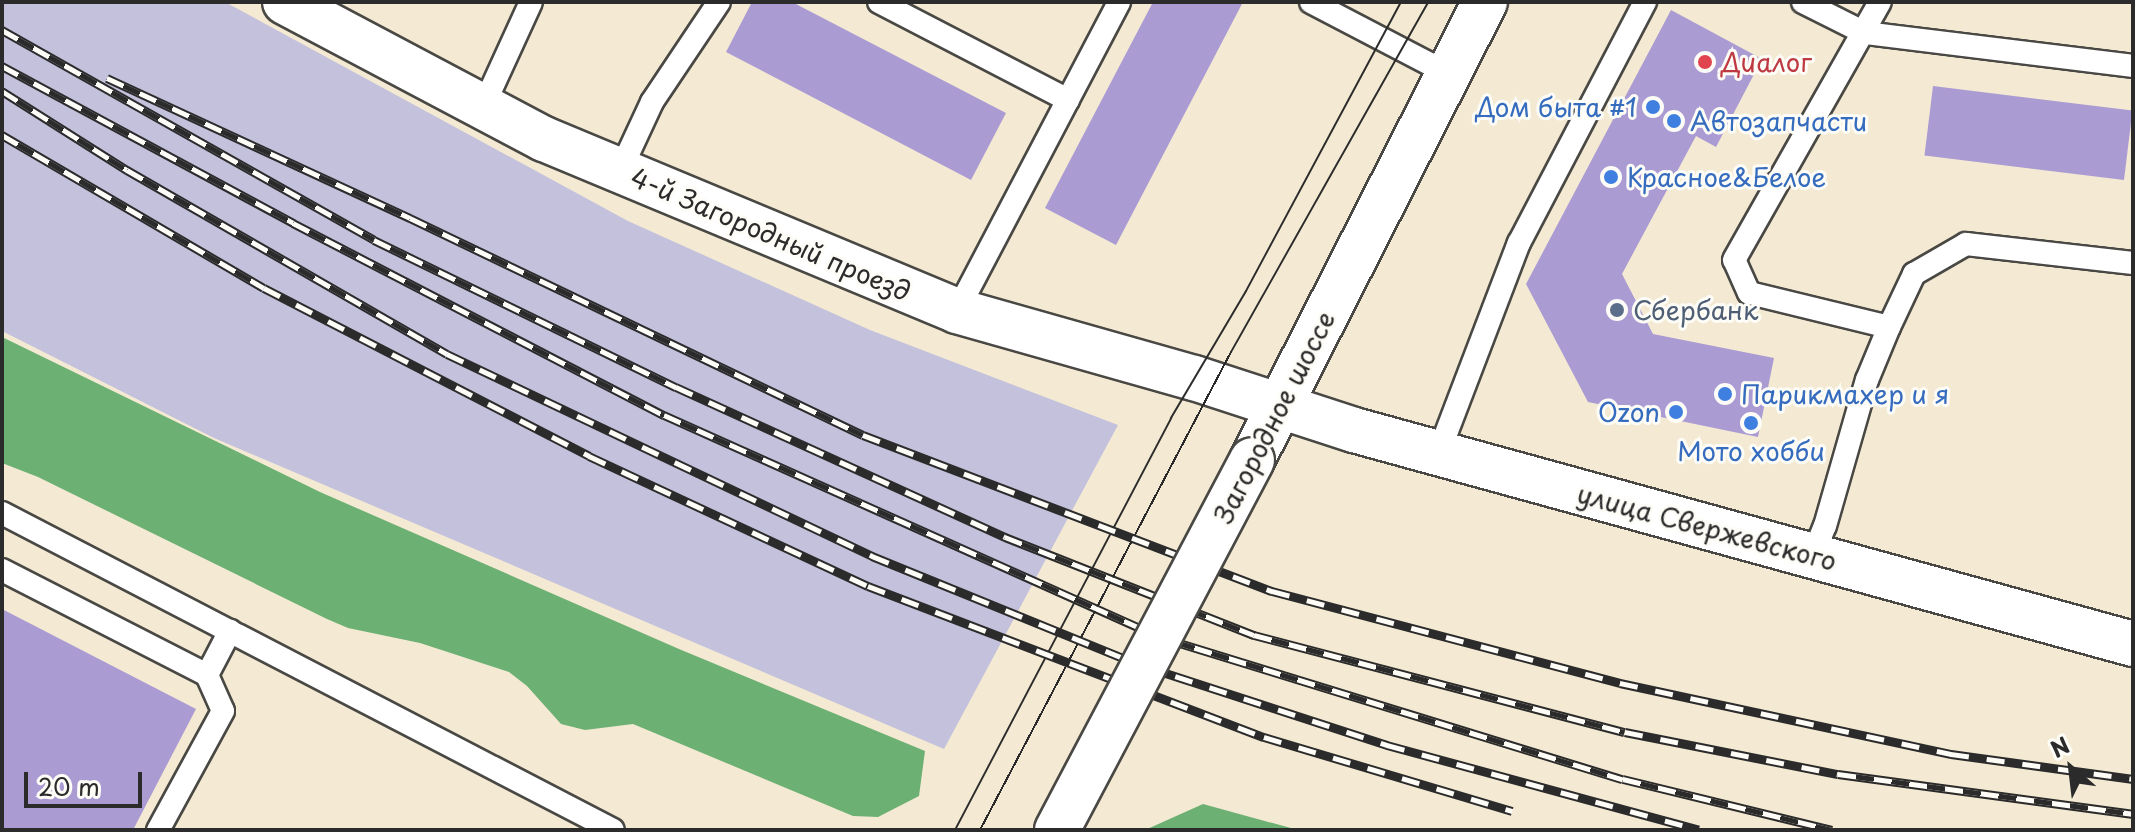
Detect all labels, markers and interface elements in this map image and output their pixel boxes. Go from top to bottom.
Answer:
place label: Диалог [1721,46,1812,78]
marker: Диалог [1696,53,1714,71]
place label: Дом быта #1 [1474,91,1637,123]
marker: Дом быта #1 [1644,98,1662,116]
place label: Автозапчасти [1690,105,1867,137]
marker: Автозапчасти [1665,112,1683,130]
street label: 4-й Загородный проезд [626,161,916,307]
place label: Красное&Белое [1627,161,1826,193]
marker: Красное&Белое [1602,168,1620,186]
place label: Сбербанк [1633,294,1758,326]
marker: Сбербанк [1608,301,1626,319]
street label: Загородное шоссе [1207,305,1341,529]
place label: Парикмахер и я [1741,378,1948,410]
marker: Парикмахер и я [1716,385,1734,403]
place label: Ozon [1598,396,1660,428]
marker: Ozon [1667,403,1685,421]
marker: Мото хобби [1742,414,1760,432]
place label: Мото хобби [1677,435,1825,467]
street label: улица Свержевского [1573,477,1841,577]
north arrow [2031,728,2111,808]
text: N [2044,728,2075,765]
scale bar [28,756,146,806]
text: 20 m [38,768,100,804]

